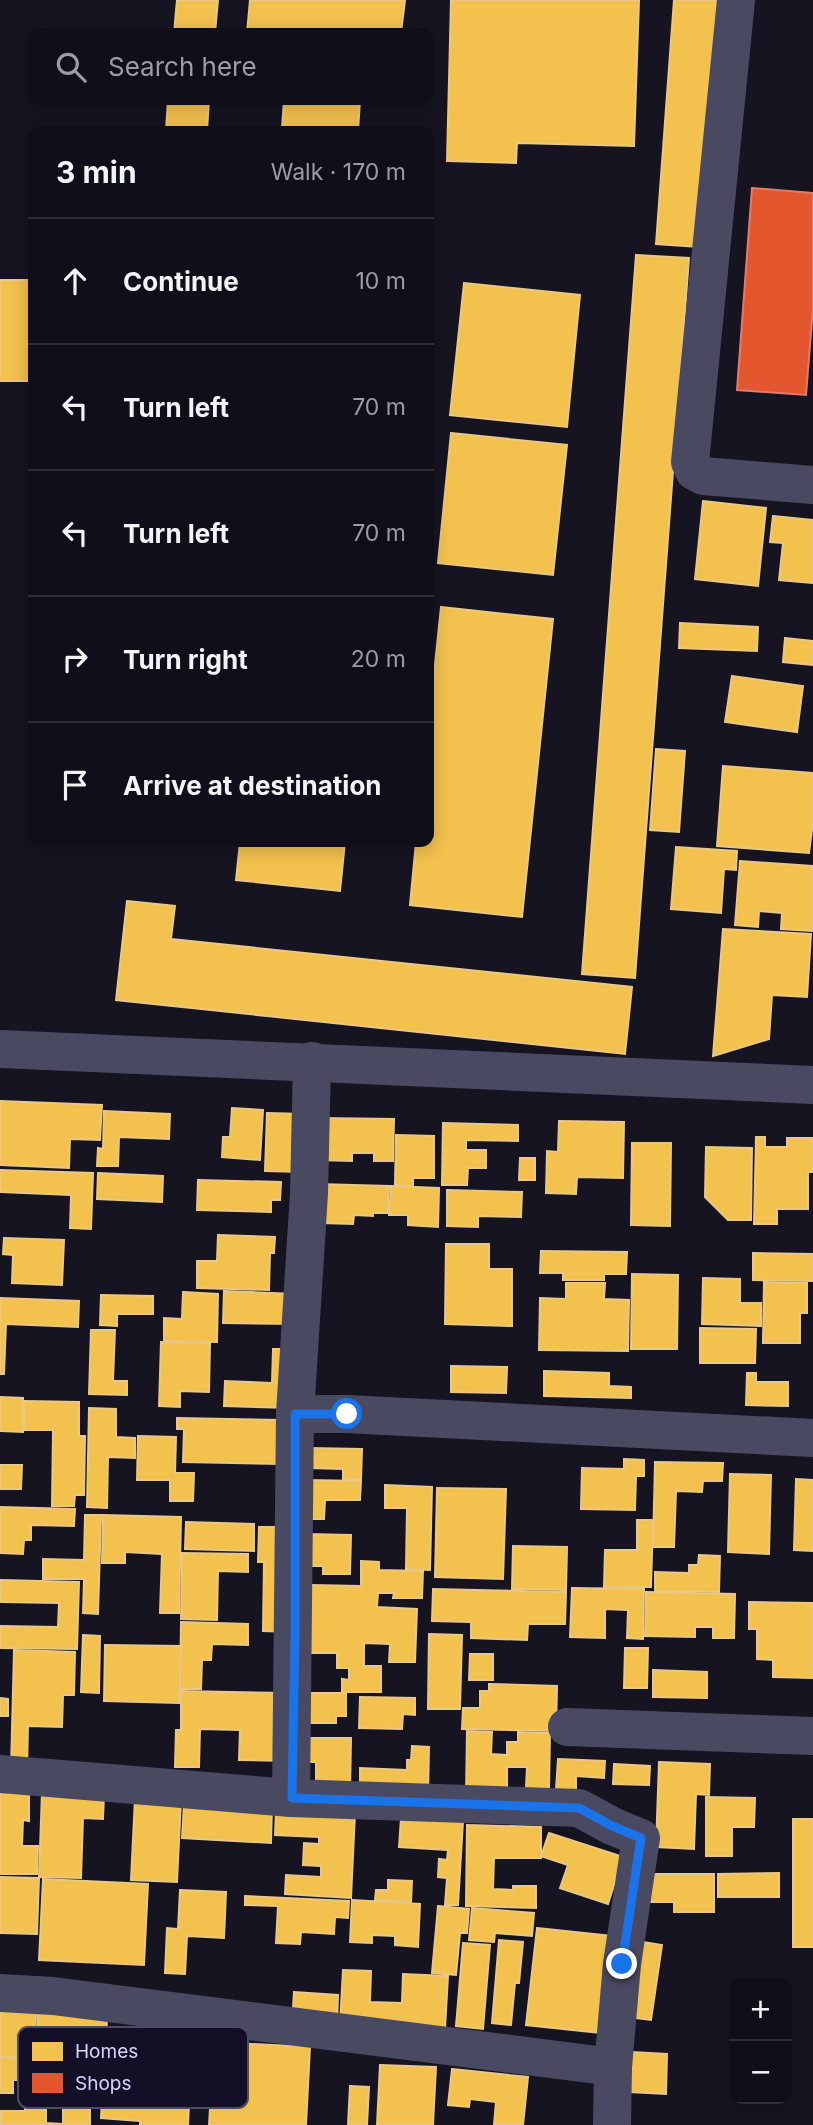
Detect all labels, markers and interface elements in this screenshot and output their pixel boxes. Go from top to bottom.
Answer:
search box [28,28,434,105]
icon: search [52,48,90,86]
text: Search here [108,51,257,82]
text: 3 min [56,154,137,190]
text: Walk · 170 m [271,158,406,186]
icon: ahead [56,262,94,300]
text: Continue [123,266,239,297]
text: 10 m [356,267,406,295]
icon: left [56,388,94,426]
text: Turn left [123,392,229,423]
text: 70 m [352,393,406,421]
icon: left [56,514,94,552]
text: Turn left [123,518,229,549]
text: 70 m [352,519,406,547]
icon: right [56,640,94,678]
text: Turn right [123,644,248,675]
text: 20 m [351,645,406,673]
icon: arrive [56,766,94,804]
text: Arrive at destination [123,770,382,801]
route start [331,1398,362,1429]
route end [606,1948,637,1979]
map controls [729,1978,792,2104]
button: + [729,1978,792,2041]
legend [18,2027,248,2108]
text: Homes [75,2040,138,2063]
button: − [729,2041,792,2104]
text: Shops [75,2072,131,2095]

